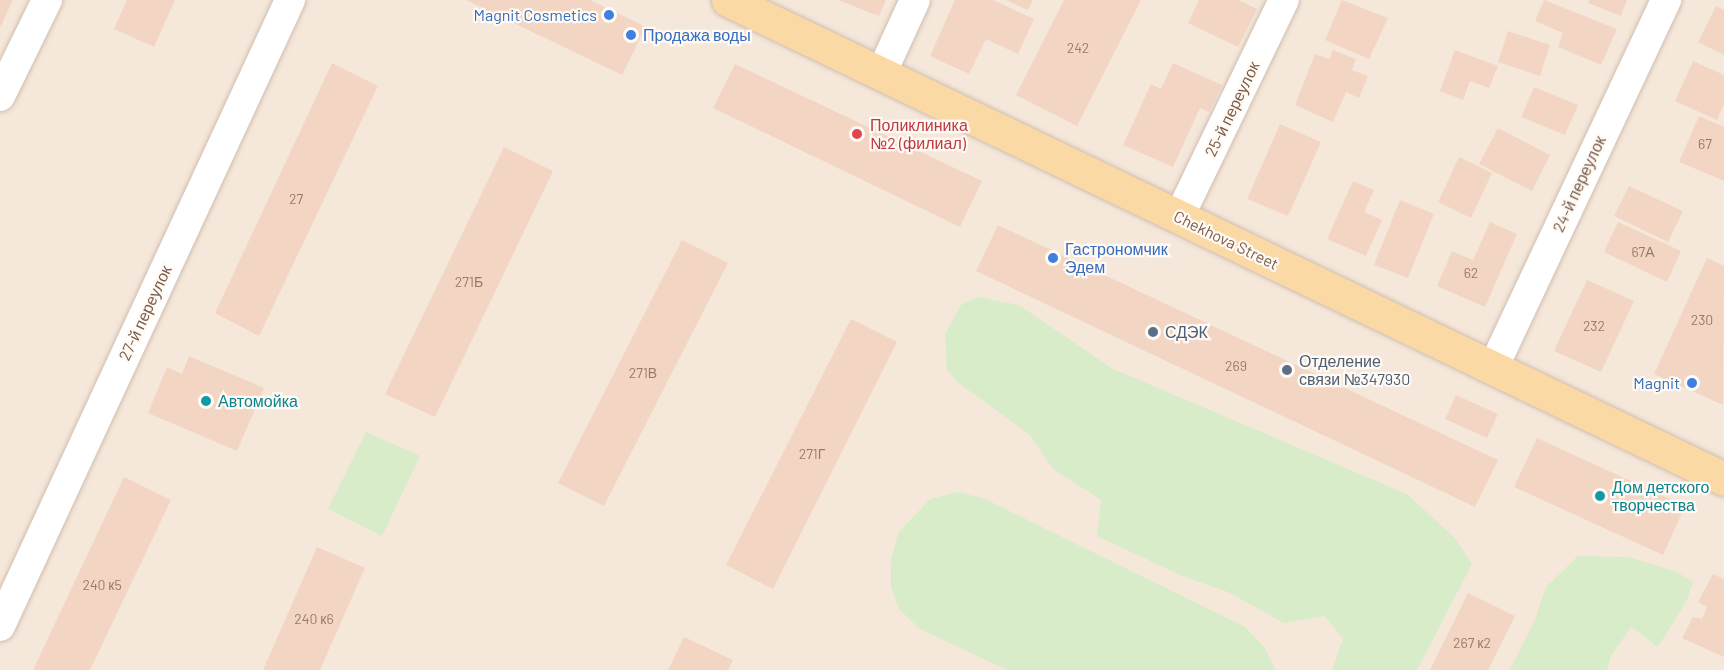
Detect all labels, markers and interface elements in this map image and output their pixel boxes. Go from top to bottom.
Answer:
place label: Magnit Cosmetics [474,5,597,25]
marker: Magnit Cosmetics [602,8,616,22]
place label: Продажа воды [643,25,751,45]
marker: Продажа воды [624,28,638,42]
house number: 242 [1067,40,1089,56]
street label: 25-й переулок [1201,58,1263,160]
place label: Поликлиника №2 (филиал) [870,115,968,153]
marker: Поликлиника №2 (филиал) [848,125,866,143]
street label: 24-й переулок [1548,133,1610,235]
house number: 67 [1698,136,1712,152]
house number: 27 [289,191,303,207]
street label: Chekhova Street [1170,206,1282,274]
place label: Гастрономчик Эдем [1065,239,1168,277]
house number: 67А [1631,244,1655,260]
marker: Гастрономчик Эдем [1046,251,1060,265]
street label: 27-й переулок [115,262,175,364]
house number: 62 [1464,265,1478,281]
house number: 271Б [455,274,483,290]
house number: 230 [1691,312,1713,328]
house number: 232 [1583,318,1605,334]
place label: СДЭК [1165,322,1208,342]
marker: СДЭК [1146,325,1160,339]
place label: Отделение связи №347930 [1299,351,1410,389]
house number: 269 [1225,358,1247,374]
marker: Отделение связи №347930 [1280,363,1294,377]
house number: 271В [629,365,657,381]
place label: Magnit [1633,373,1680,393]
marker: Magnit [1685,376,1699,390]
place label: Автомойка [218,391,298,411]
marker: Автомойка [199,394,213,408]
house number: 271Г [799,446,825,462]
place label: Дом детского творчества [1612,477,1709,515]
marker: Дом детского творчества [1593,489,1607,503]
house number: 240 к5 [82,577,122,593]
house number: 240 к6 [294,611,334,627]
house number: 267 к2 [1453,635,1491,651]

